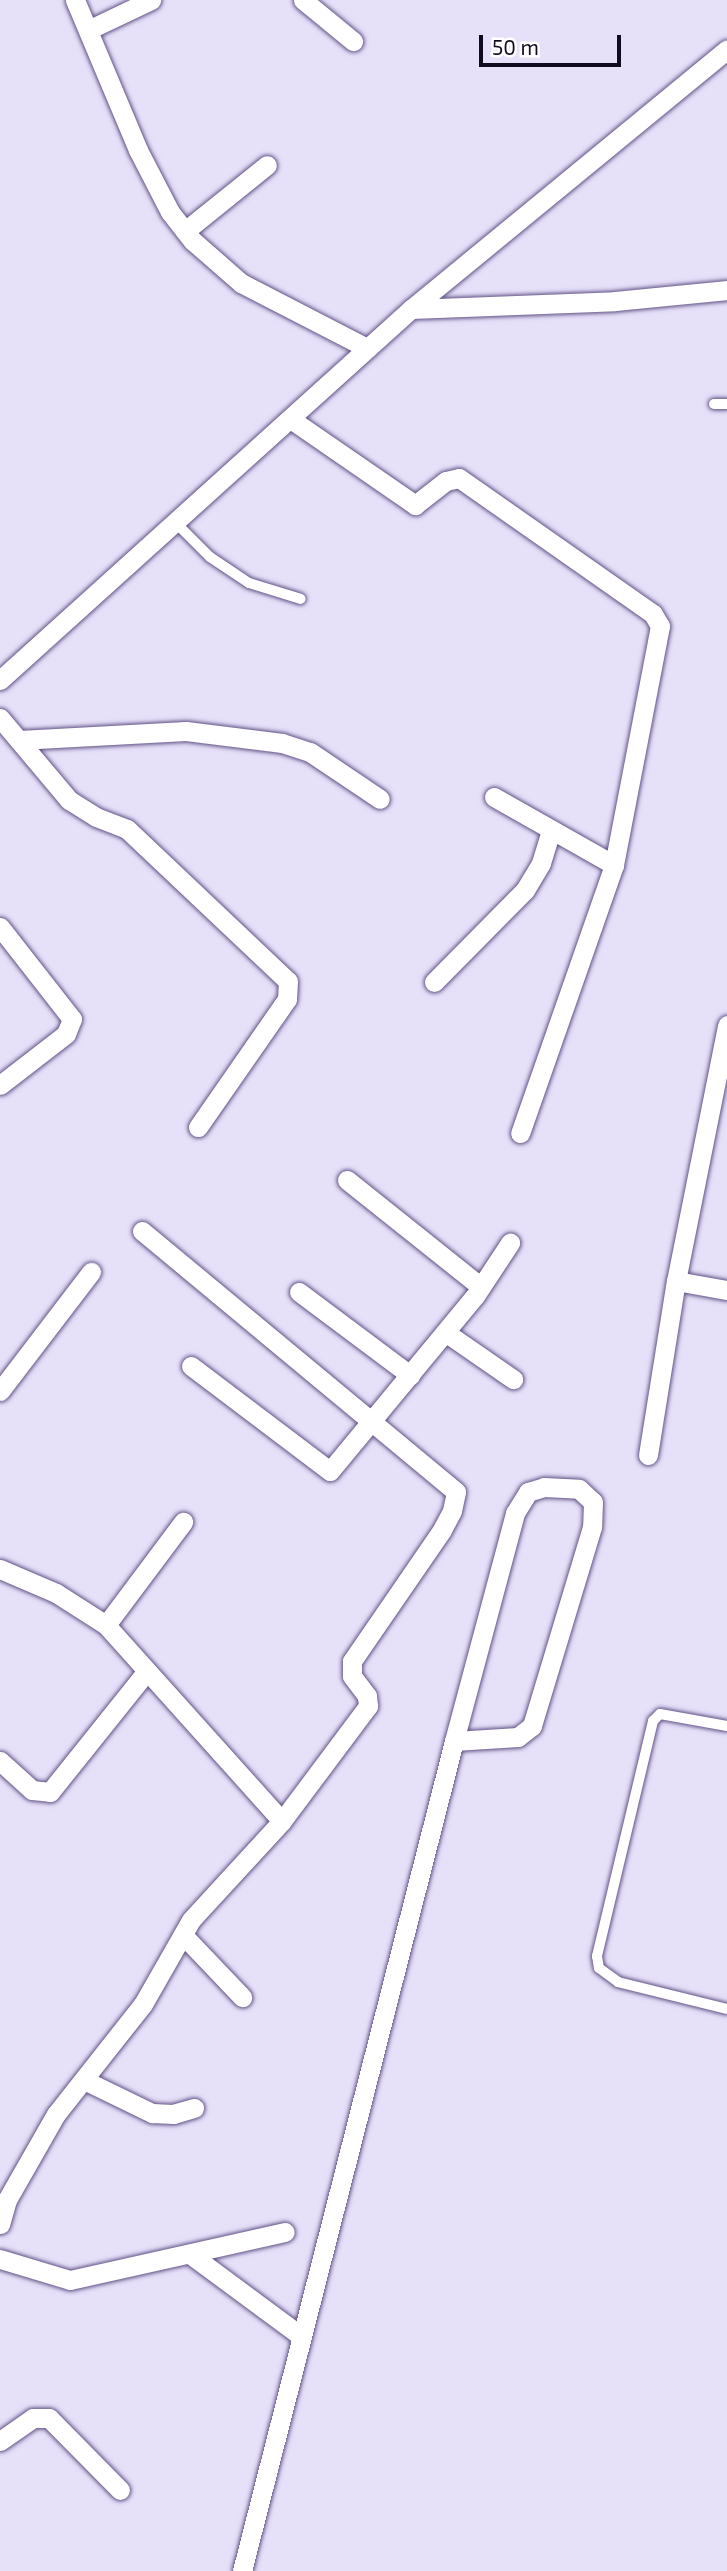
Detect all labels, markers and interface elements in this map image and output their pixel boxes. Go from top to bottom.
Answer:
scale bar [482,21,624,65]
text: 50 m [492,34,539,59]

